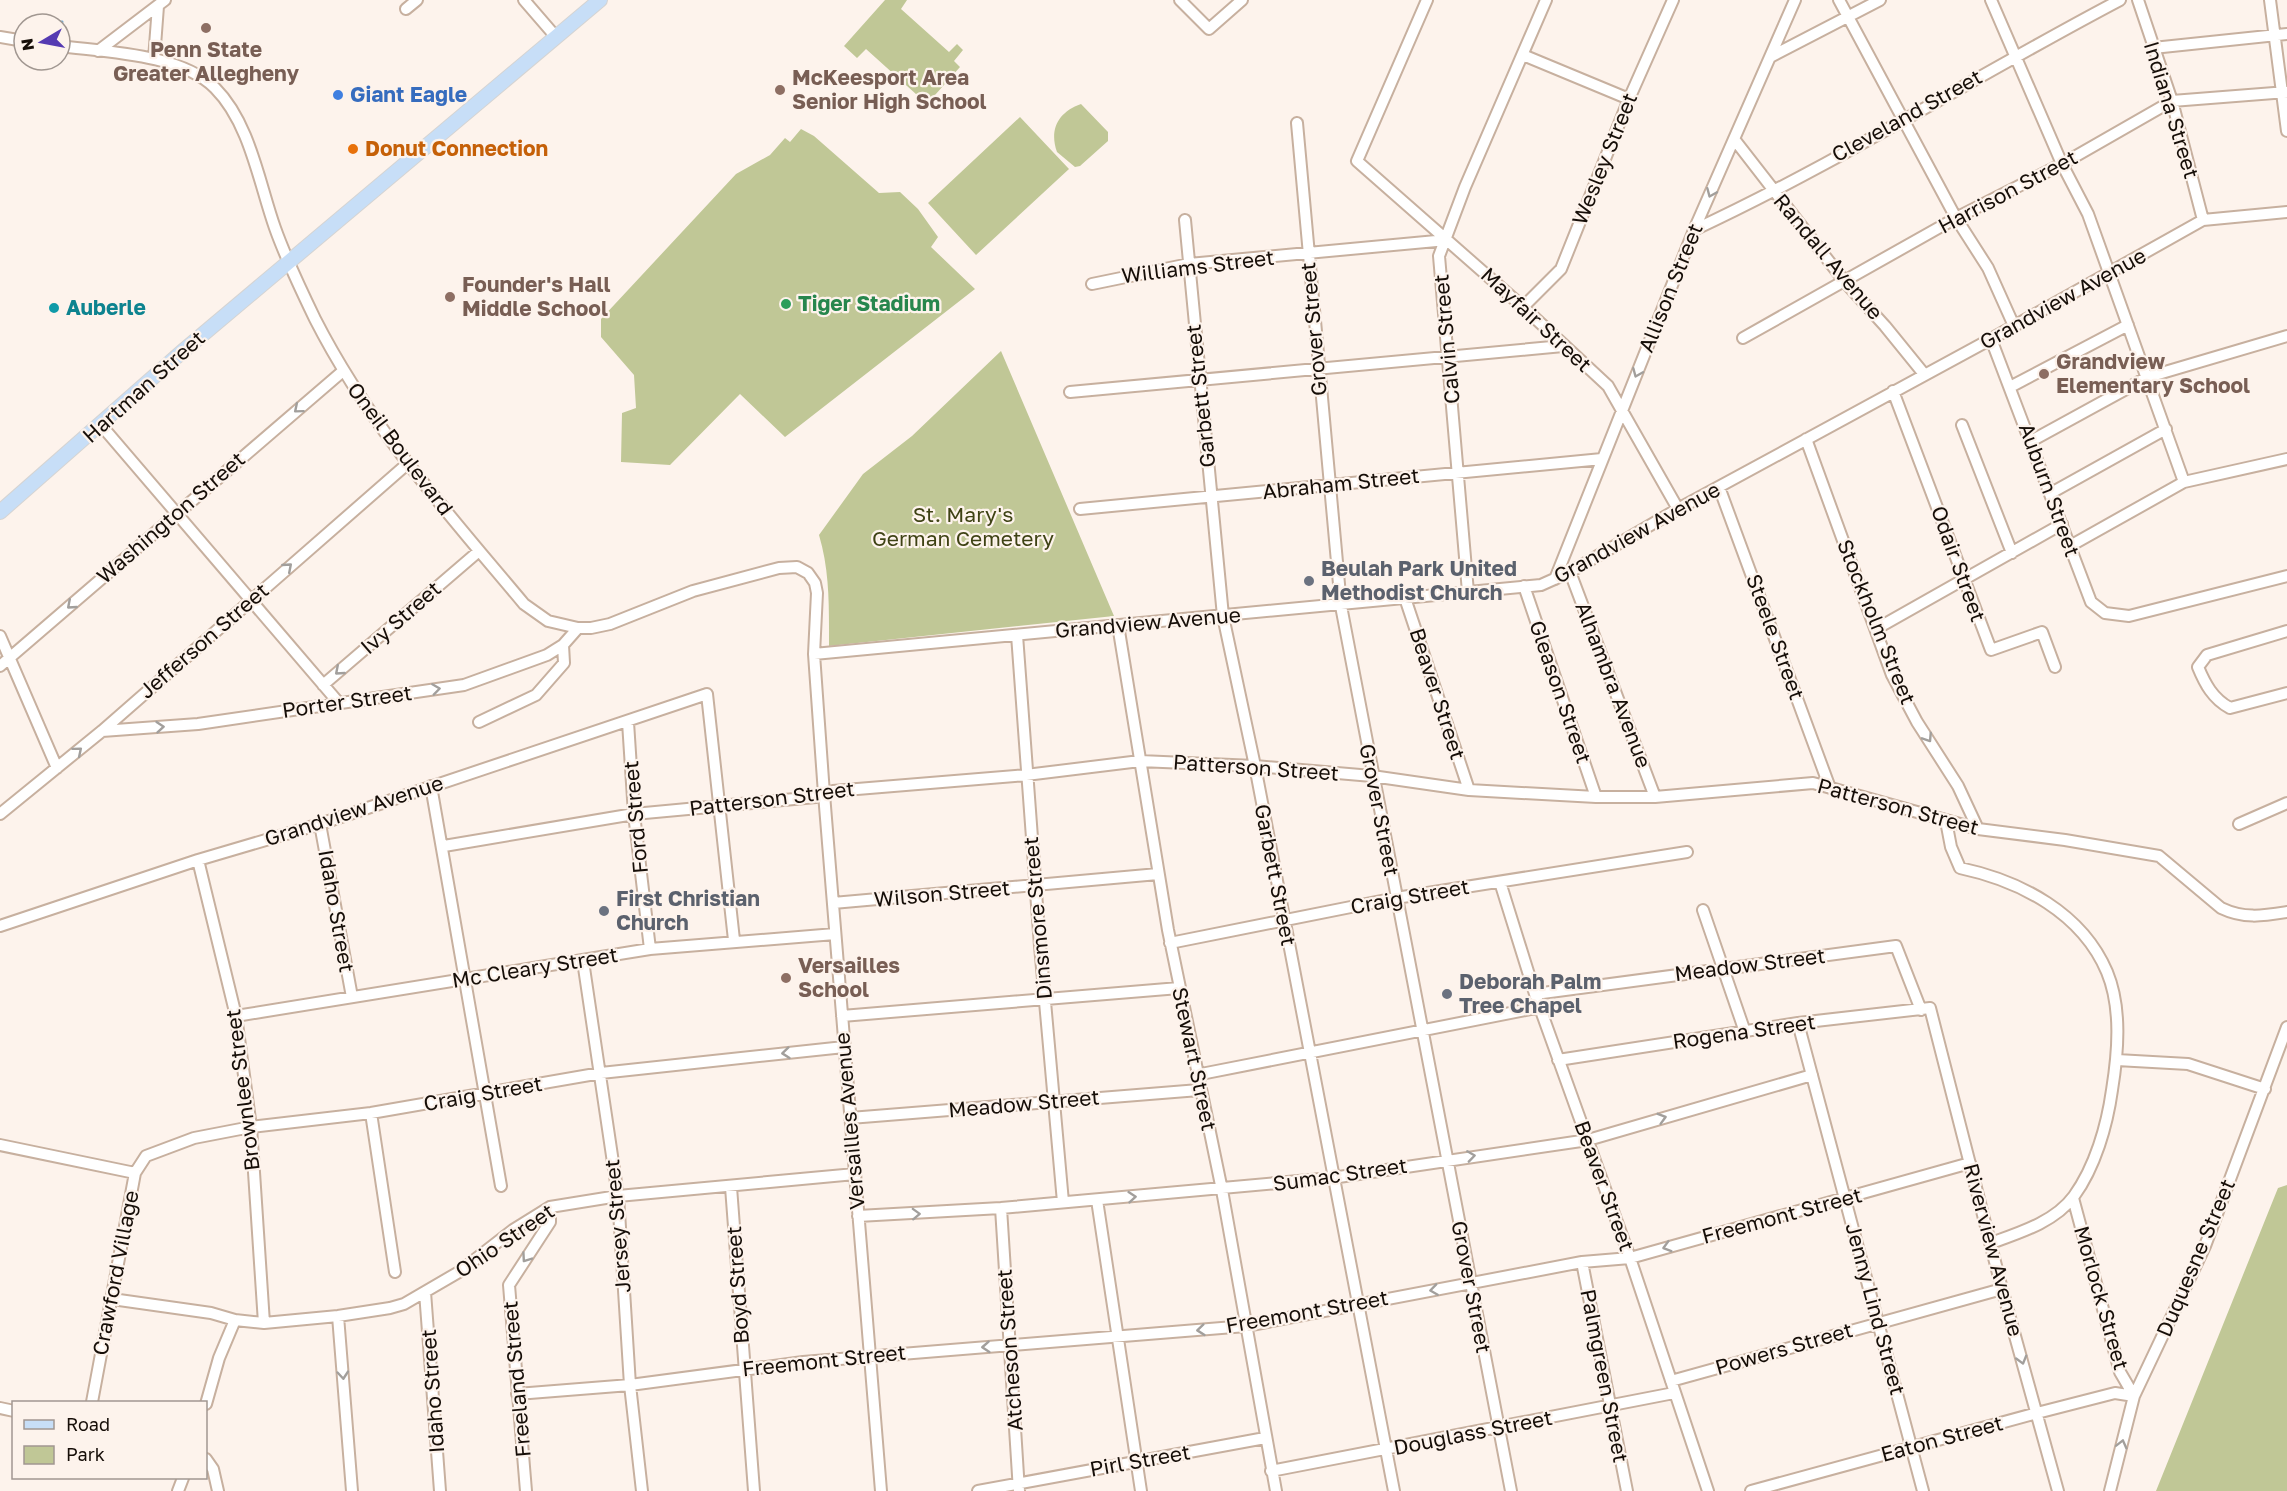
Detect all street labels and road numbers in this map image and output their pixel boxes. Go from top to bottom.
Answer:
street label: Indiana Street [2139,38,2205,181]
street label: Cleveland Street [1827,63,1986,167]
street label: Wesley Street [1566,89,1642,228]
street label: Harrison Street [1933,144,2082,239]
street label: Randall Avenue [1769,188,1889,325]
street label: Allison Street [1632,219,1708,356]
street label: Grandview Avenue [1975,242,2150,355]
street label: Williams Street [1120,244,1276,288]
street label: Grover Street [1294,261,1332,397]
street label: Mayfair Street [1476,261,1597,377]
street label: Calvin Street [1427,273,1465,405]
street label: Garbett Street [1180,323,1220,469]
street label: Hartman Street [77,325,210,448]
street label: Oneil Boulevard [342,377,459,520]
street label: Auburn Street [2014,419,2086,560]
street label: Washington Street [91,446,250,589]
street label: Abraham Street [1261,462,1421,504]
street label: Grandview Avenue [1549,476,1724,589]
street label: Odair Street [1926,502,1992,625]
street label: Stockholm Street [1832,535,1922,708]
street label: Steele Street [1741,570,1811,703]
street label: Ivy Street [355,575,446,659]
street label: Jefferson Street [133,577,274,704]
street label: Alhambra Avenue [1570,598,1658,771]
street label: Grandview Avenue [1054,601,1242,643]
street label: Gleason Street [1524,617,1598,767]
street label: Beaver Street [1404,625,1471,763]
street label: Porter Street [280,679,414,723]
street label: Grover Street [1354,742,1406,878]
street label: Patterson Street [1172,748,1340,786]
street label: Ford Street [617,760,653,875]
street label: Grandview Avenue [261,769,446,851]
street label: Patterson Street [1815,772,1982,840]
street label: Patterson Street [688,775,856,821]
street label: Garbett Street [1249,802,1302,948]
street label: Dinsmore Street [1017,836,1057,1000]
street label: Idaho Street [313,847,361,974]
street label: Craig Street [1348,873,1471,919]
street label: Wilson Street [873,874,1011,912]
street label: Mc Cleary Street [450,941,620,993]
street label: Meadow Street [1673,942,1827,986]
street label: Stewart Street [1167,985,1223,1133]
street label: Brownlee Street [219,1008,265,1172]
street label: Rogena Street [1671,1008,1817,1054]
street label: Versailles Avenue [828,1031,870,1211]
street label: Craig Street [421,1070,544,1116]
street label: Meadow Street [947,1083,1101,1123]
street label: Beaver Street [1569,1117,1641,1254]
street label: Sumac Street [1271,1152,1409,1196]
street label: Jersey Street [598,1158,636,1294]
street label: Riverview Avenue [1958,1160,2030,1339]
street label: Duquesne Street [2150,1175,2240,1340]
street label: Freemont Street [1699,1181,1865,1249]
street label: Crawford Village [86,1188,144,1358]
street label: Ohio Street [450,1197,559,1283]
street label: Grover Street [1446,1219,1498,1355]
street label: Jenny Lind Street [1840,1220,1911,1398]
street label: Morlock Street [2069,1223,2135,1373]
street label: Boyd Street [720,1225,754,1345]
street label: Atcheson Street [990,1268,1028,1432]
street label: Freemont Street [1224,1284,1390,1338]
street label: Palmgreen Street [1575,1287,1635,1465]
street label: Freeland Street [496,1300,536,1458]
street label: Powers Street [1712,1316,1855,1380]
street label: Idaho Street [415,1328,449,1454]
street label: Freemont Street [741,1338,907,1382]
street label: Douglass Street [1391,1404,1554,1460]
street label: Eaton Street [1878,1409,2006,1467]
street label: Pirl Street [1087,1438,1192,1482]

